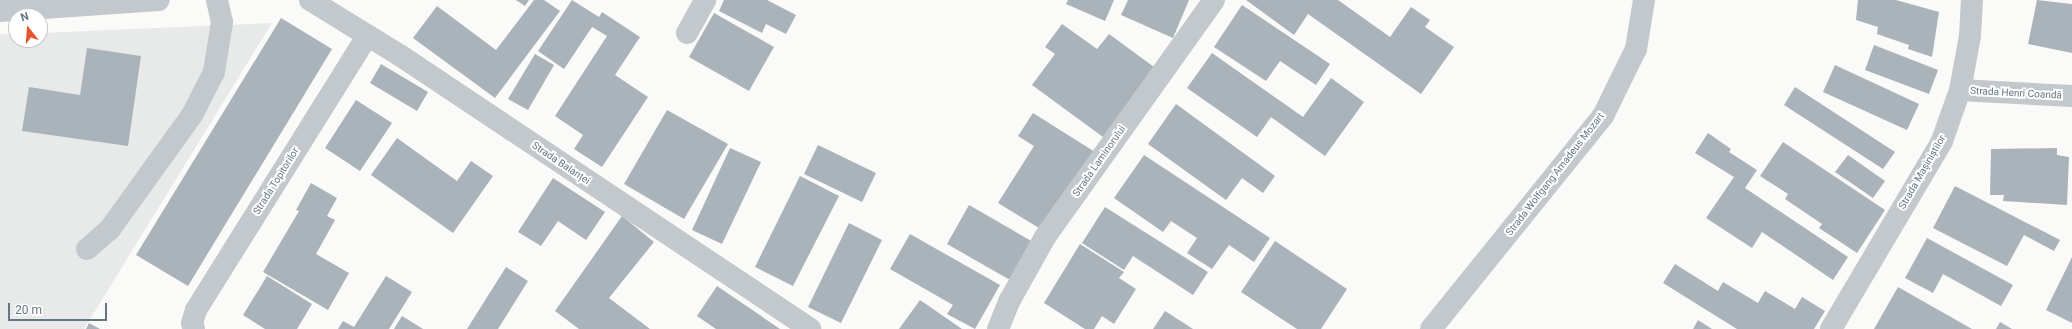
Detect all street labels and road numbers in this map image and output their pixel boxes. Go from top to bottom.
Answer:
street label: Strada Henri Coandă [1970,85,2062,101]
street label: Strada Wolfgang Amadeus Mozart [1503,110,1607,238]
street label: Strada Laminorului [1070,123,1128,199]
street label: Strada Mașiniștilor [1896,133,1948,211]
street label: Strada Balanței [530,139,592,187]
street label: Strada Topitorilor [251,145,301,217]

